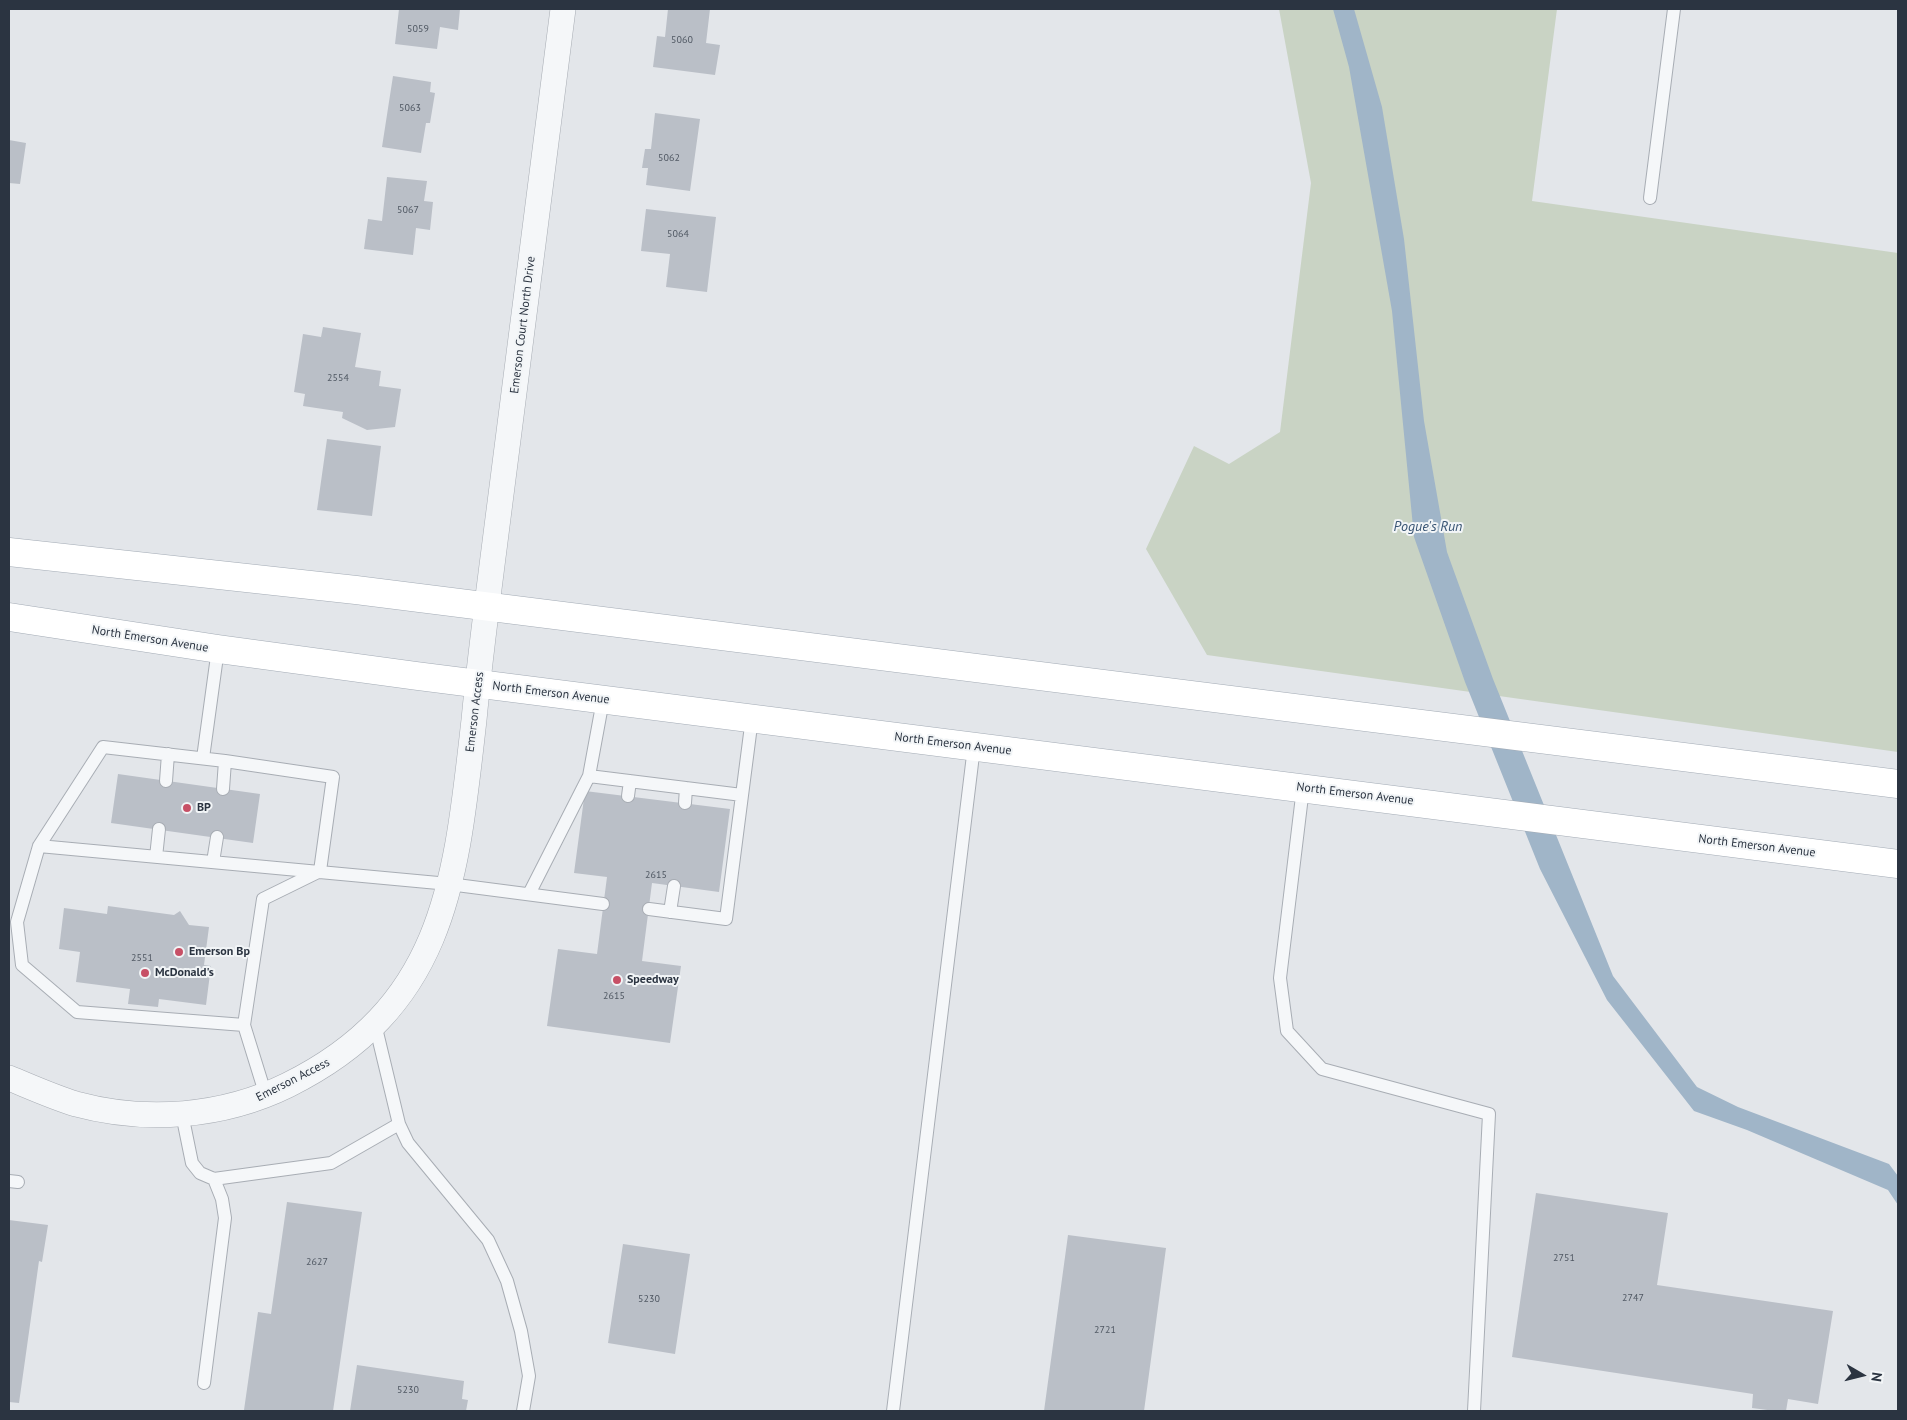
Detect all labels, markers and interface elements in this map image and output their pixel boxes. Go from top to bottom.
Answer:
house number: 5059 [407,23,429,35]
house number: 5060 [671,34,693,46]
house number: 5063 [399,102,421,114]
house number: 5062 [658,152,680,164]
house number: 5067 [397,204,419,216]
house number: 5064 [667,228,689,240]
street label: Emerson Court North Drive [507,255,539,395]
house number: 2554 [327,372,349,384]
water label: Pogue's Run [1394,519,1462,535]
street label: North Emerson Avenue [91,623,209,655]
street label: Emerson Access [463,671,487,753]
street label: North Emerson Avenue [492,679,610,707]
street label: North Emerson Avenue [894,730,1012,758]
street label: North Emerson Avenue [1296,780,1414,808]
place label: BP [197,801,211,815]
marker: BP [181,802,193,814]
street label: North Emerson Avenue [1698,832,1816,860]
house number: 2615 [645,869,667,881]
place label: Emerson Bp [189,945,250,959]
marker: Emerson Bp [173,946,185,958]
house number: 2551 [131,952,153,964]
place label: McDonald's [155,966,214,980]
marker: McDonald's [139,967,151,979]
place label: Speedway [627,973,679,987]
marker: Speedway [611,974,623,986]
house number: 2615 [603,990,625,1002]
street label: Emerson Access [254,1055,332,1105]
house number: 2751 [1553,1252,1575,1264]
house number: 2627 [306,1256,328,1268]
house number: 2747 [1622,1292,1644,1304]
house number: 5230 [638,1293,660,1305]
house number: 2721 [1094,1324,1116,1336]
north arrow [1837,1350,1887,1400]
text: N [1867,1371,1886,1383]
house number: 5230 [397,1384,419,1396]

